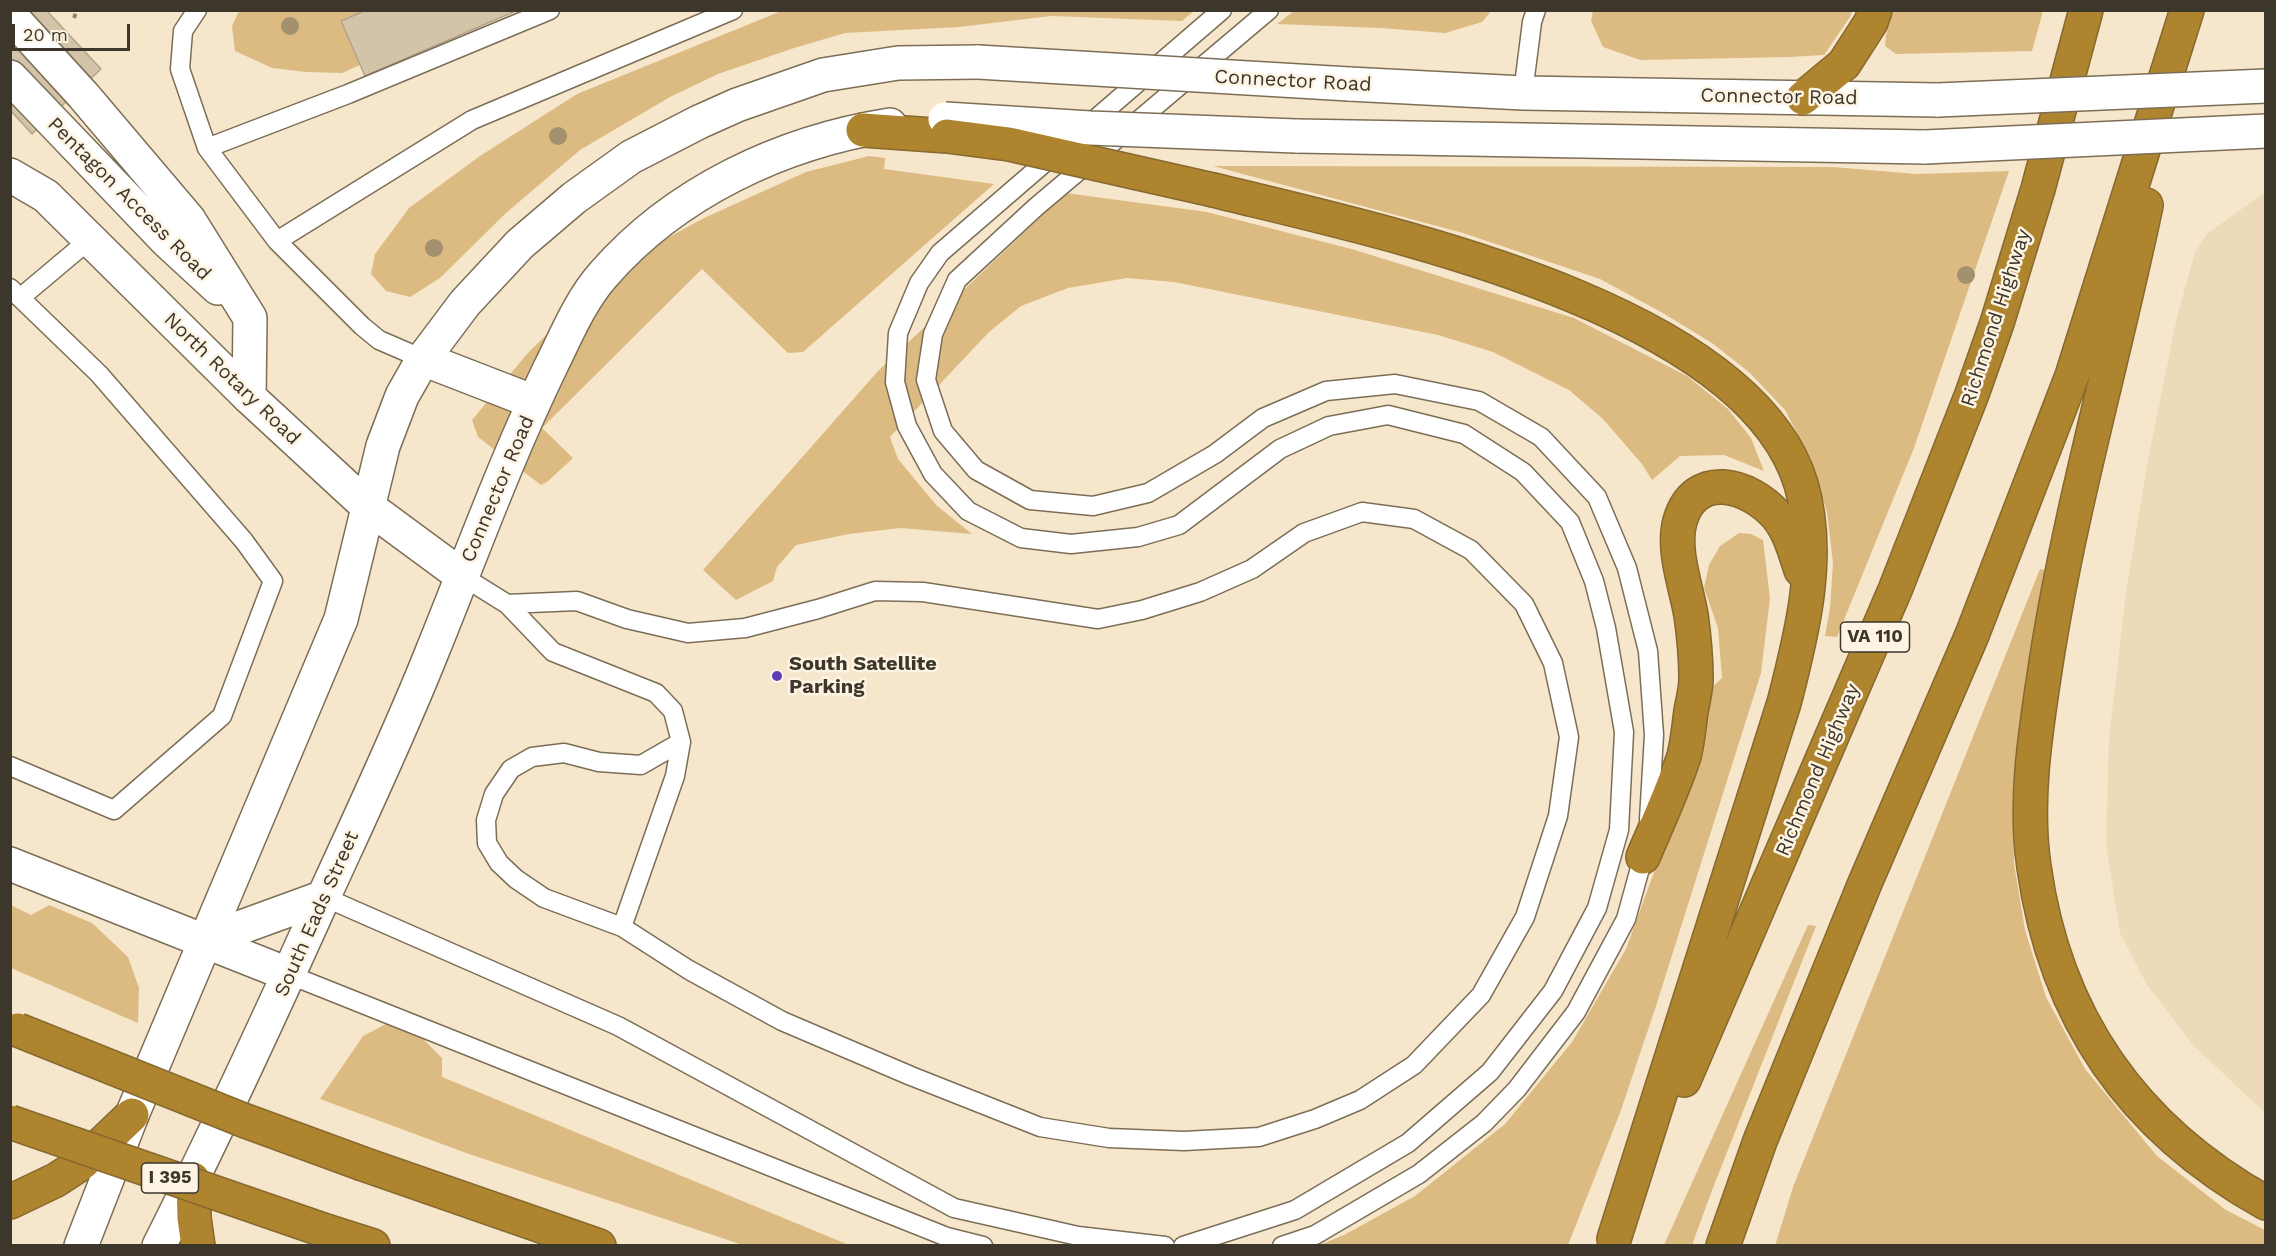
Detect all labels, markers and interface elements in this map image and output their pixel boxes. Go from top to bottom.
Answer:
scale bar [15,12,134,50]
text: 20 m [23,24,68,45]
street label: Connector Road [1214,65,1372,97]
street label: Connector Road [1700,84,1858,110]
street label: Pentagon Access Road [42,112,216,286]
street label: Richmond Highway [1956,226,2036,410]
street label: North Rotary Road [159,308,305,450]
street label: Connector Road [456,412,540,566]
road number: VA 110 [1840,622,1910,652]
place label: South Satellite Parking [789,652,937,699]
marker: South Satellite Parking [770,669,784,683]
street label: Richmond Highway [1771,680,1865,860]
street label: South Eads Street [270,827,364,1001]
road number: I 395 [142,1163,198,1193]

